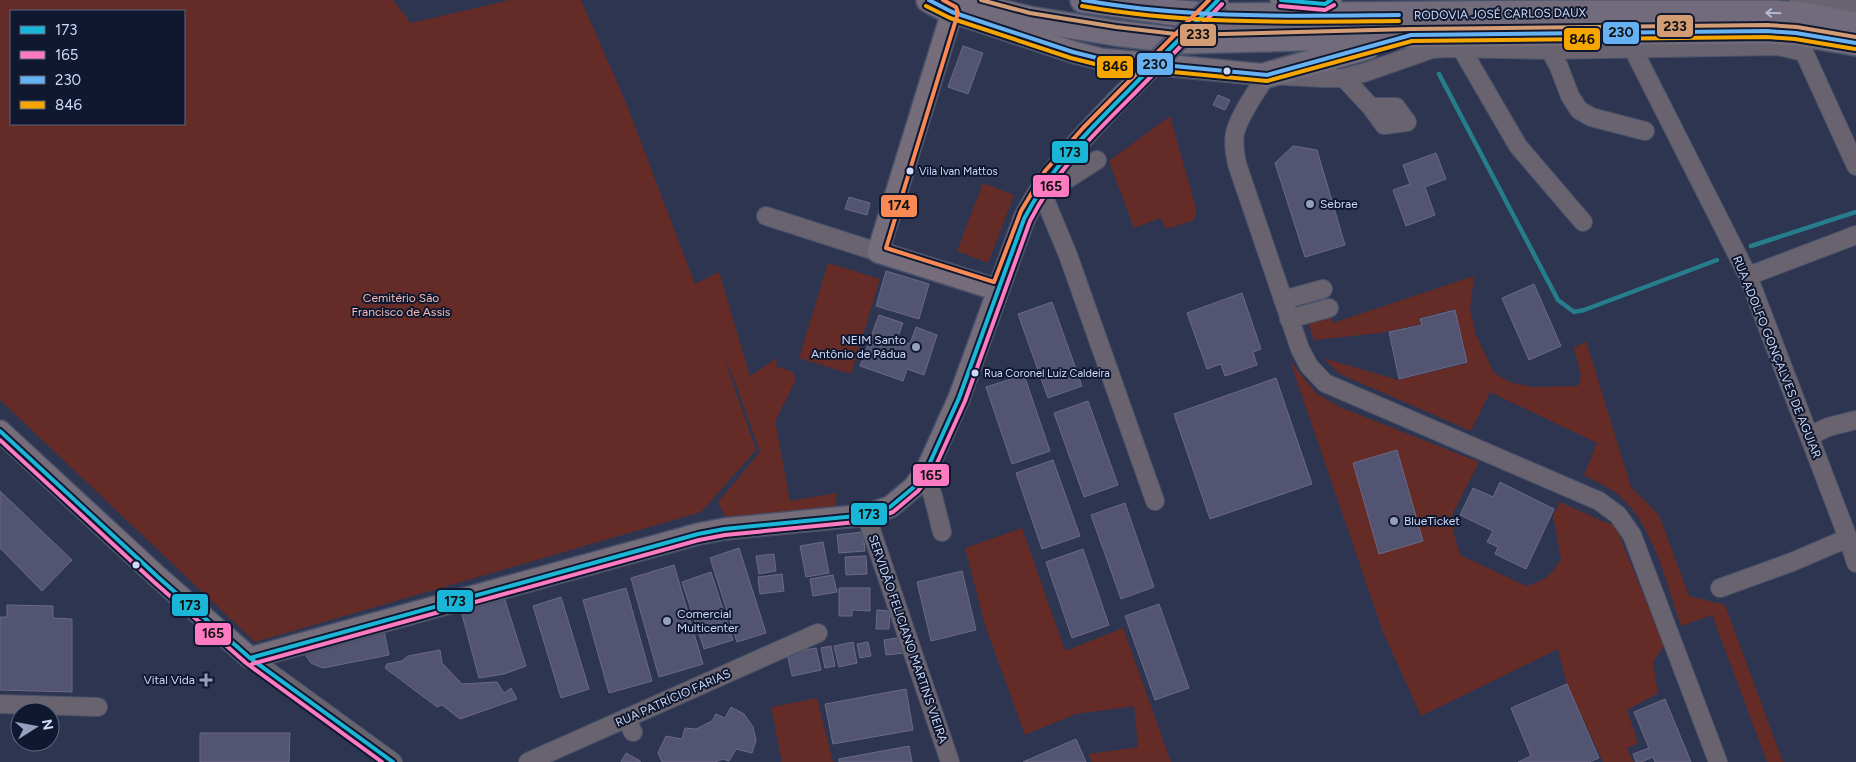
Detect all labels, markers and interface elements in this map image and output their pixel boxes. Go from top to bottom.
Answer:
street label: RODOVIA JOSÉ CARLOS DAUX [1414,5,1587,23]
one-way arrow [1765,9,1781,18]
legend [10,10,185,125]
line badge: 233 [1656,14,1694,38]
text: 233 [1663,18,1687,35]
text: 173 [55,21,77,39]
line badge: 230 [1602,21,1640,45]
line badge: 233 [1179,23,1217,47]
text: 230 [1609,24,1633,41]
text: 233 [1186,26,1210,43]
line badge: 846 [1563,27,1601,51]
text: 846 [1569,31,1595,48]
text: 165 [55,46,78,64]
line badge: 230 [1136,52,1174,76]
line badge: 846 [1096,55,1134,79]
text: 230 [1143,56,1167,73]
text: 846 [1102,58,1128,75]
unlabelled marker [1222,66,1232,76]
text: 230 [55,71,81,89]
text: 846 [55,96,83,114]
line badge: 173 [1051,140,1089,164]
text: 173 [1059,144,1081,161]
place label: Vila Ivan Mattos [919,165,998,178]
marker: Vila Ivan Mattos [905,166,915,176]
line badge: 165 [1032,174,1070,198]
text: 165 [1040,178,1062,195]
line badge: 174 [880,194,918,218]
text: 174 [888,197,910,214]
place label: Sebrae [1320,197,1358,211]
marker: Sebrae [1304,198,1316,210]
street label: RUA ADOLFO GONÇALVES DE AGUIAR [1730,254,1824,460]
park label: Cemitério São Francisco de Assis [352,291,451,319]
place label: NEIM Santo Antônio de Pádua [811,333,906,361]
marker: NEIM Santo Antônio de Pádua [910,341,922,353]
place label: Rua Coronel Luiz Caldeira [984,367,1110,380]
marker: Rua Coronel Luiz Caldeira [970,368,980,378]
line badge: 165 [912,463,950,487]
text: 165 [920,467,942,484]
line badge: 173 [850,502,888,526]
text: 173 [858,506,880,523]
place label: BlueTicket [1404,514,1460,528]
marker: BlueTicket [1388,515,1400,527]
street label: SERVIDÃO FELICIANO MARTINS VIEIRA [866,533,950,745]
unlabelled marker [131,560,141,570]
line badge: 173 [436,589,474,613]
line badge: 173 [171,593,209,617]
text: 173 [444,593,466,610]
text: 173 [179,597,201,614]
place label: Comercial Multicenter [677,607,739,635]
marker: Comercial Multicenter [661,615,673,627]
line badge: 165 [194,622,232,646]
text: 165 [202,625,224,642]
street label: RUA PATRÍCIO FARIAS [613,666,733,730]
place label: Vital Vida [143,673,195,687]
marker: Vital Vida [199,673,213,687]
north arrow [10,702,60,752]
text: N [38,718,57,732]

